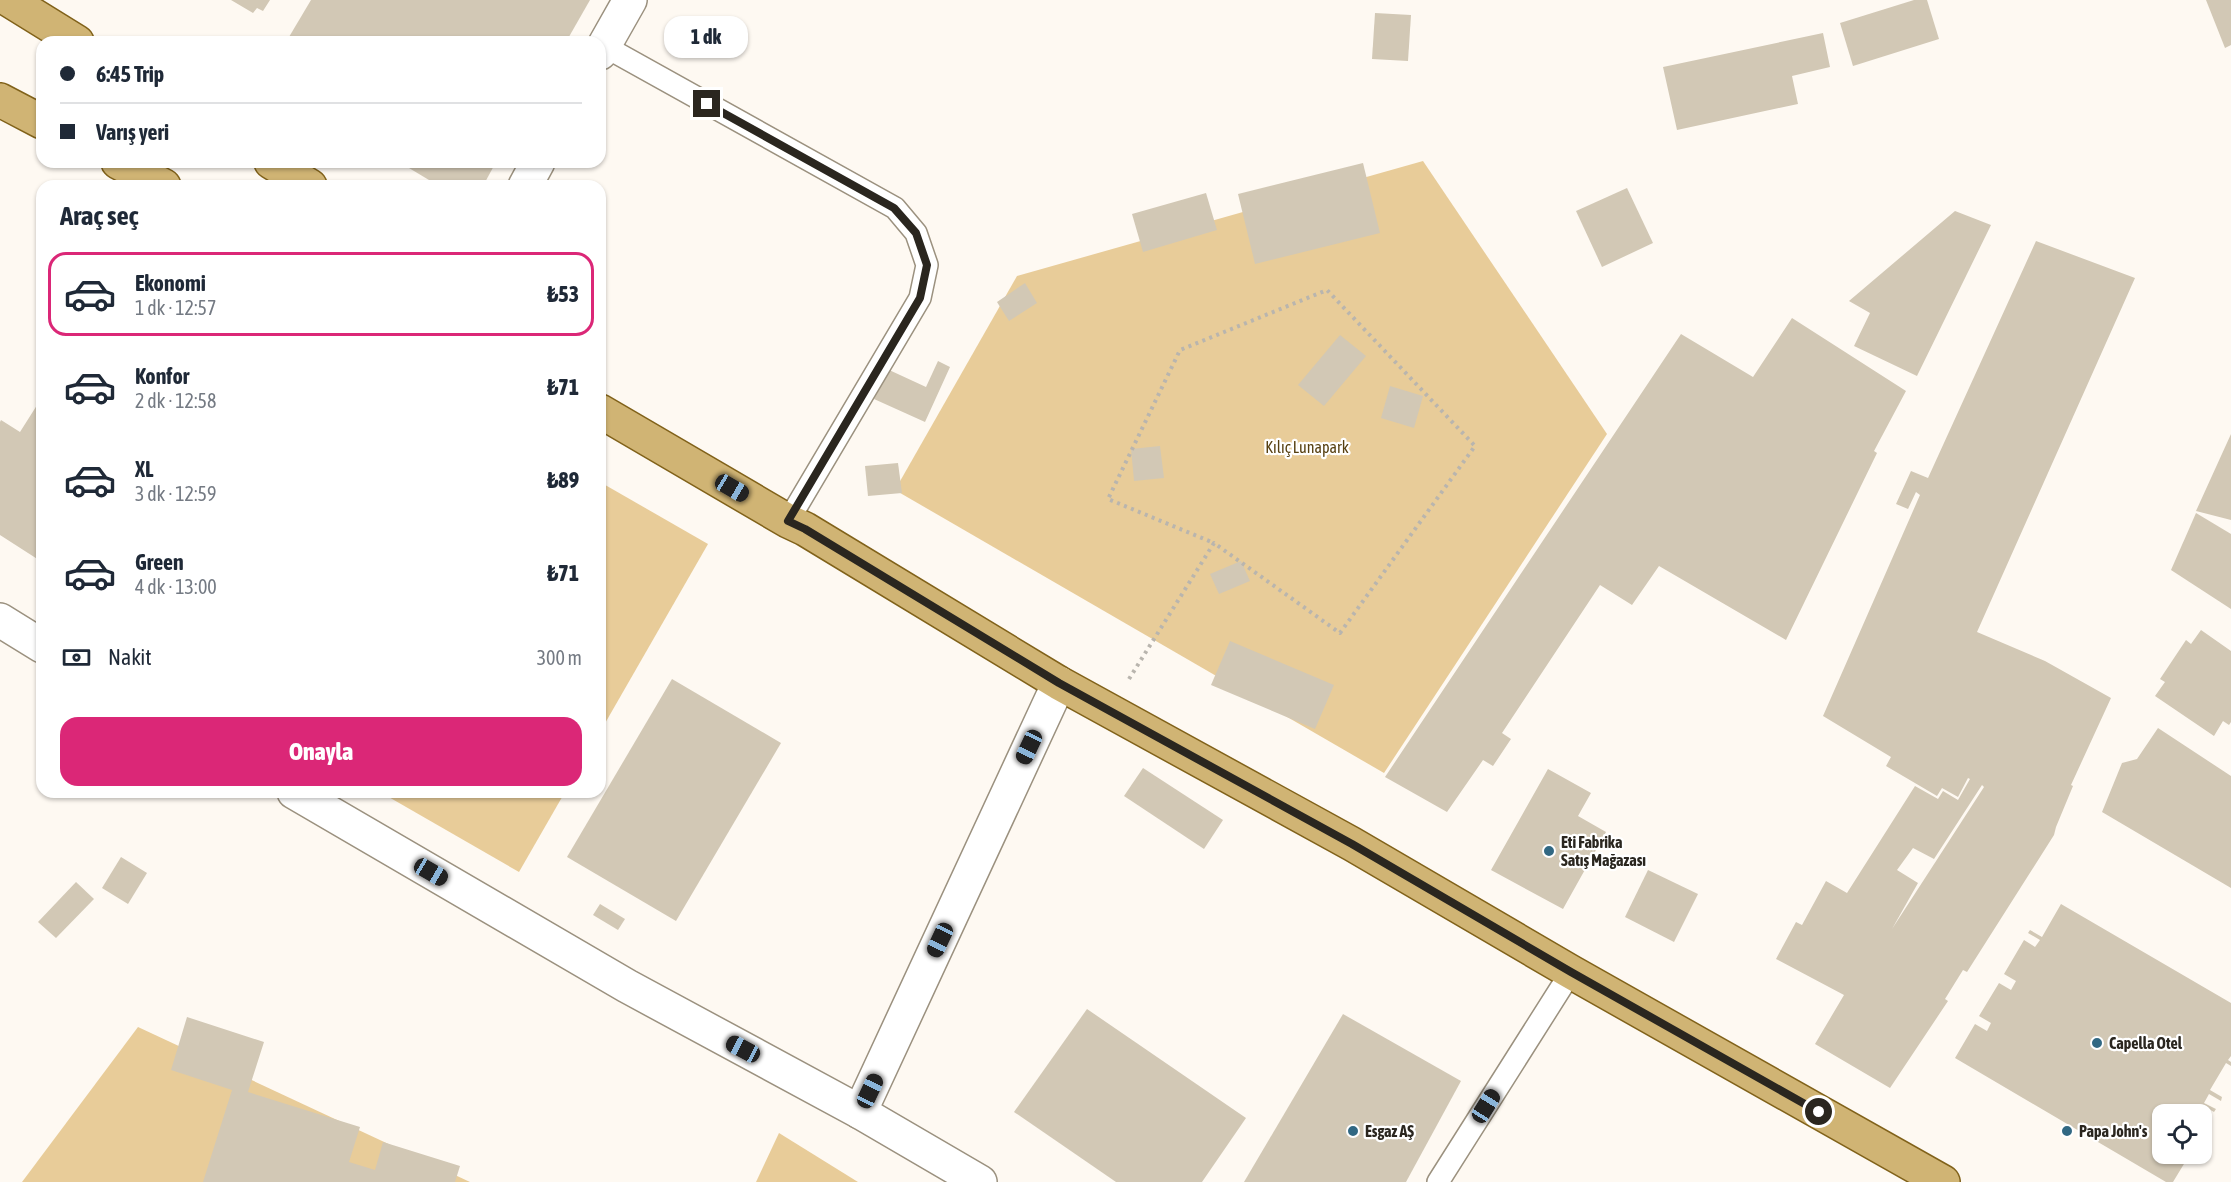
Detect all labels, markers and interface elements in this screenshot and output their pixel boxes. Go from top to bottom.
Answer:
callout: 1 dk [665,17,749,59]
text: 1 dk [691,25,721,48]
text: 6:45 Trip [96,61,164,87]
route end [693,90,720,117]
text: Varış yeri [96,119,169,145]
text: Araç seç [60,200,139,231]
icon: car [63,267,117,321]
text: Ekonomi [135,270,206,296]
text: ₺53 [547,281,579,307]
text: 1 dk · 12:57 [135,296,216,319]
icon: car [63,360,117,414]
text: Konfor [135,363,189,389]
text: ₺71 [547,374,579,400]
text: 2 dk · 12:58 [135,389,216,412]
park label: Kılıç Lunapark [1265,438,1349,457]
icon: car [63,453,117,507]
text: XL [135,456,153,482]
text: ₺89 [547,467,579,493]
car [712,471,752,505]
text: 3 dk · 12:59 [135,482,216,505]
icon: car [63,546,117,600]
text: Green [135,549,184,575]
text: ₺71 [547,560,579,586]
text: 4 dk · 13:00 [135,575,217,598]
icon: cash [60,641,93,674]
text: Nakit [108,644,152,670]
text: 300 m [537,646,582,669]
button: Onayla [60,717,582,786]
car [1013,727,1045,767]
place label: Eti Fabrika Satış Mağazası [1561,833,1646,869]
marker: Eti Fabrika Satış Mağazası [1542,844,1556,858]
car [411,855,451,889]
car [924,920,956,960]
car [723,1033,763,1065]
place label: Capella Otel [2109,1034,2183,1052]
marker: Capella Otel [2090,1036,2104,1050]
car [854,1071,886,1111]
car [1469,1086,1503,1126]
route start [1805,1098,1832,1125]
map controls [2152,1104,2212,1164]
button: locate [2152,1104,2212,1164]
place label: Esgaz AŞ [1365,1122,1414,1140]
place label: Papa John's [2079,1122,2148,1140]
marker: Esgaz AŞ [1346,1124,1360,1138]
marker: Papa John's [2060,1124,2074,1138]

